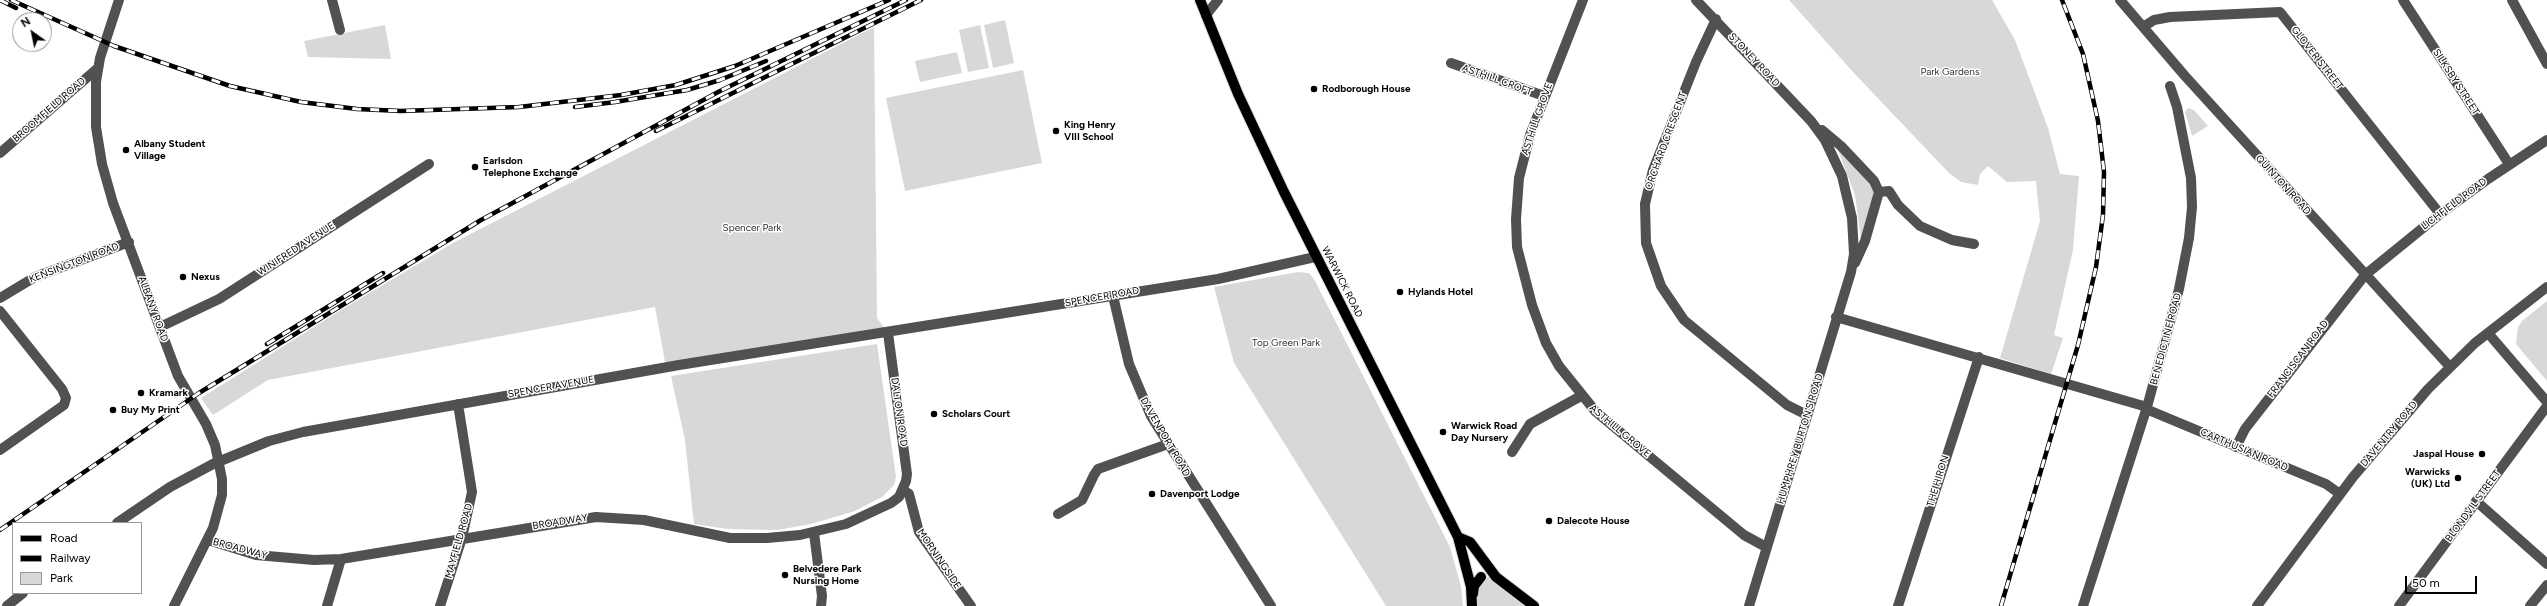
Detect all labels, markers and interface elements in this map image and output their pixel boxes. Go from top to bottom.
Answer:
north arrow [12,12,52,52]
text: N [19,15,33,30]
street label: GLOVER STREET [2289,24,2345,92]
street label: STONEY ROAD [1726,31,1782,89]
street label: SILKSBY STREET [2430,47,2482,117]
street label: ASTHILL CROFT [1460,62,1534,98]
park label: Park Gardens [1920,66,1980,78]
street label: BROOMFIELD ROAD [10,75,88,145]
street label: ASTHILL GROVE [1519,81,1555,157]
place label: Rodborough House [1322,83,1411,95]
marker: Rodborough House [1309,84,1319,94]
street label: ORCHARD CRESCENT [1643,91,1689,191]
place label: King Henry VIII School [1064,119,1116,142]
marker: King Henry VIII School [1051,126,1061,136]
place label: Albany Student Village [134,138,206,162]
marker: Albany Student Village [121,145,131,155]
street label: QUINTON ROAD [2253,153,2313,217]
place label: Earlsdon Telephone Exchange [483,155,578,178]
marker: Earlsdon Telephone Exchange [470,162,480,172]
street label: LICHFIELD ROAD [2419,175,2489,233]
street label: WINIFRED AVENUE [255,220,337,278]
park label: Spencer Park [723,222,781,234]
street label: KENSINGTON ROAD [27,240,121,286]
street label: WARWICK ROAD [1319,245,1365,319]
place label: Nexus [191,271,220,283]
marker: Nexus [178,272,188,282]
street label: ALBANY ROAD [136,275,170,343]
street label: SPENCER ROAD [1064,285,1140,309]
place label: Hylands Hotel [1408,286,1473,298]
marker: Hylands Hotel [1395,287,1405,297]
street label: BENEDICTINE ROAD [2148,292,2184,386]
street label: FRANCISCAN ROAD [2265,318,2331,400]
park label: Top Green Park [1252,337,1320,349]
street label: HUMPHREY BURTON'S ROAD [1774,372,1826,506]
street label: SPENCER AVENUE [507,374,595,400]
street label: DALTON ROAD [888,377,910,447]
place label: Kramark [149,387,188,399]
marker: Kramark [136,388,146,398]
street label: DAVENPORT ROAD [1137,395,1193,479]
street label: DAVENTRY ROAD [2358,399,2420,469]
street label: ASTHILL GROVE [1587,402,1653,460]
place label: Buy My Print [121,404,180,416]
marker: Buy My Print [108,405,118,415]
place label: Scholars Court [942,408,1010,420]
marker: Scholars Court [929,409,939,419]
place label: Warwick Road Day Nursery [1451,420,1517,444]
street label: CARTHUSIAN ROAD [2198,426,2290,474]
marker: Warwick Road Day Nursery [1438,427,1448,437]
place label: Jaspal House [2413,448,2474,460]
marker: Jaspal House [2477,449,2487,459]
street label: THE HIRON [1924,454,1952,508]
place label: Warwicks (UK) Ltd [2405,466,2450,490]
street label: BLONDVIL STREET [2443,468,2503,544]
marker: Warwicks (UK) Ltd [2453,473,2463,483]
place label: Davenport Lodge [1160,488,1239,500]
marker: Davenport Lodge [1147,489,1157,499]
street label: MAYFIELD ROAD [443,502,475,580]
street label: BROADWAY [532,512,588,532]
place label: Dalecote House [1557,515,1630,527]
marker: Dalecote House [1544,516,1554,526]
legend [12,522,142,594]
street label: MORNINGSIDE [914,527,964,591]
text: Road [50,531,78,545]
street label: BROADWAY [212,536,268,562]
text: Railway [50,551,91,565]
place label: Belvedere Park Nursing Home [793,563,862,586]
scale bar [2407,568,2479,594]
marker: Belvedere Park Nursing Home [780,570,790,580]
text: Park [50,571,73,585]
text: 50 m [2412,576,2440,590]

